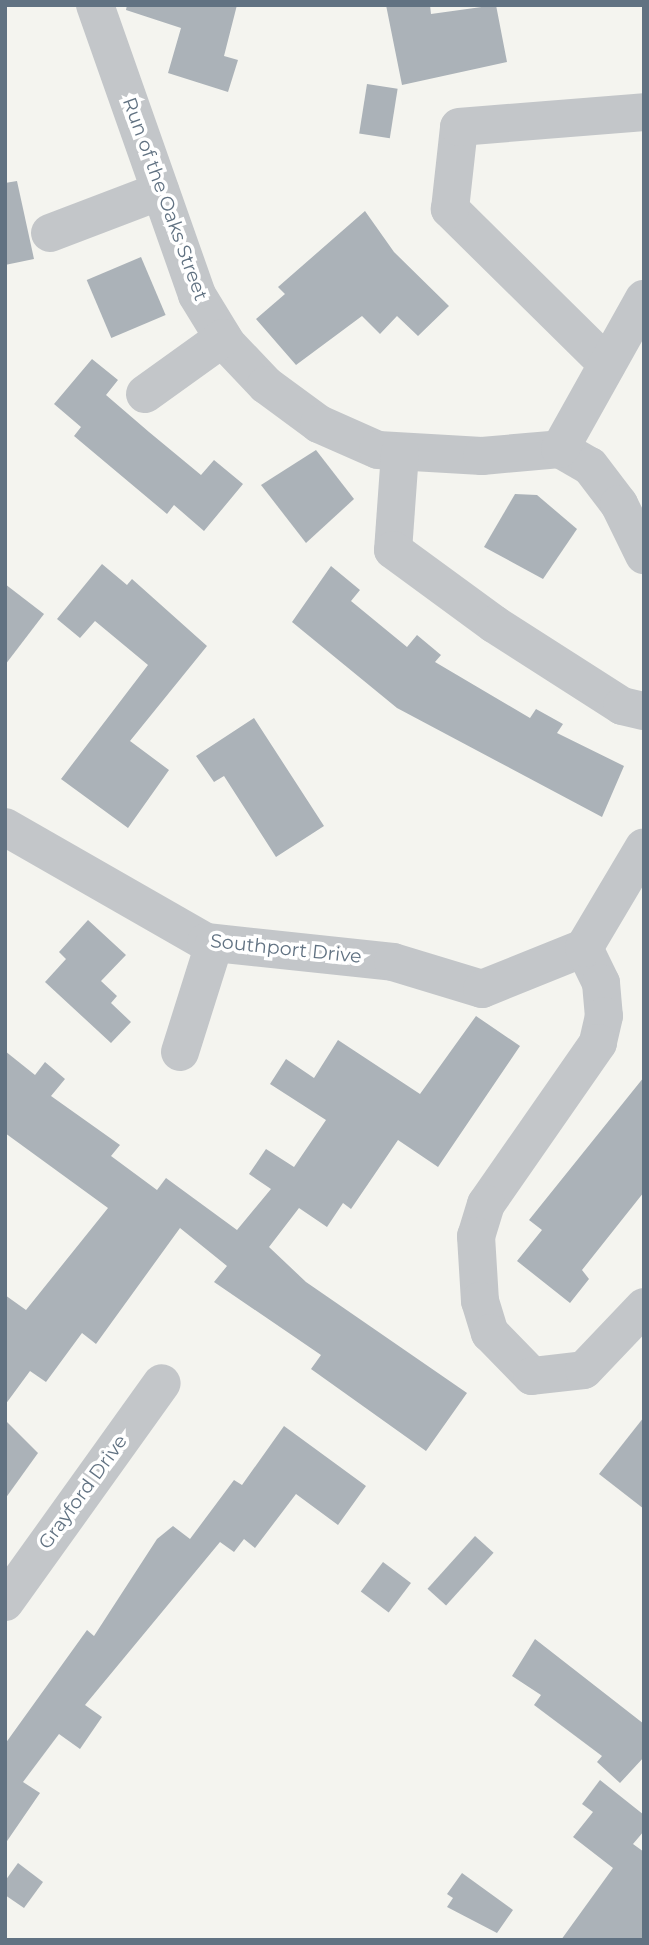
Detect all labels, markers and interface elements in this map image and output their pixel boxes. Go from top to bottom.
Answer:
street label: Run of the Oaks Street [118,94,212,304]
street label: Southport Drive [209,930,363,968]
street label: Grayford Drive [34,1430,132,1554]

